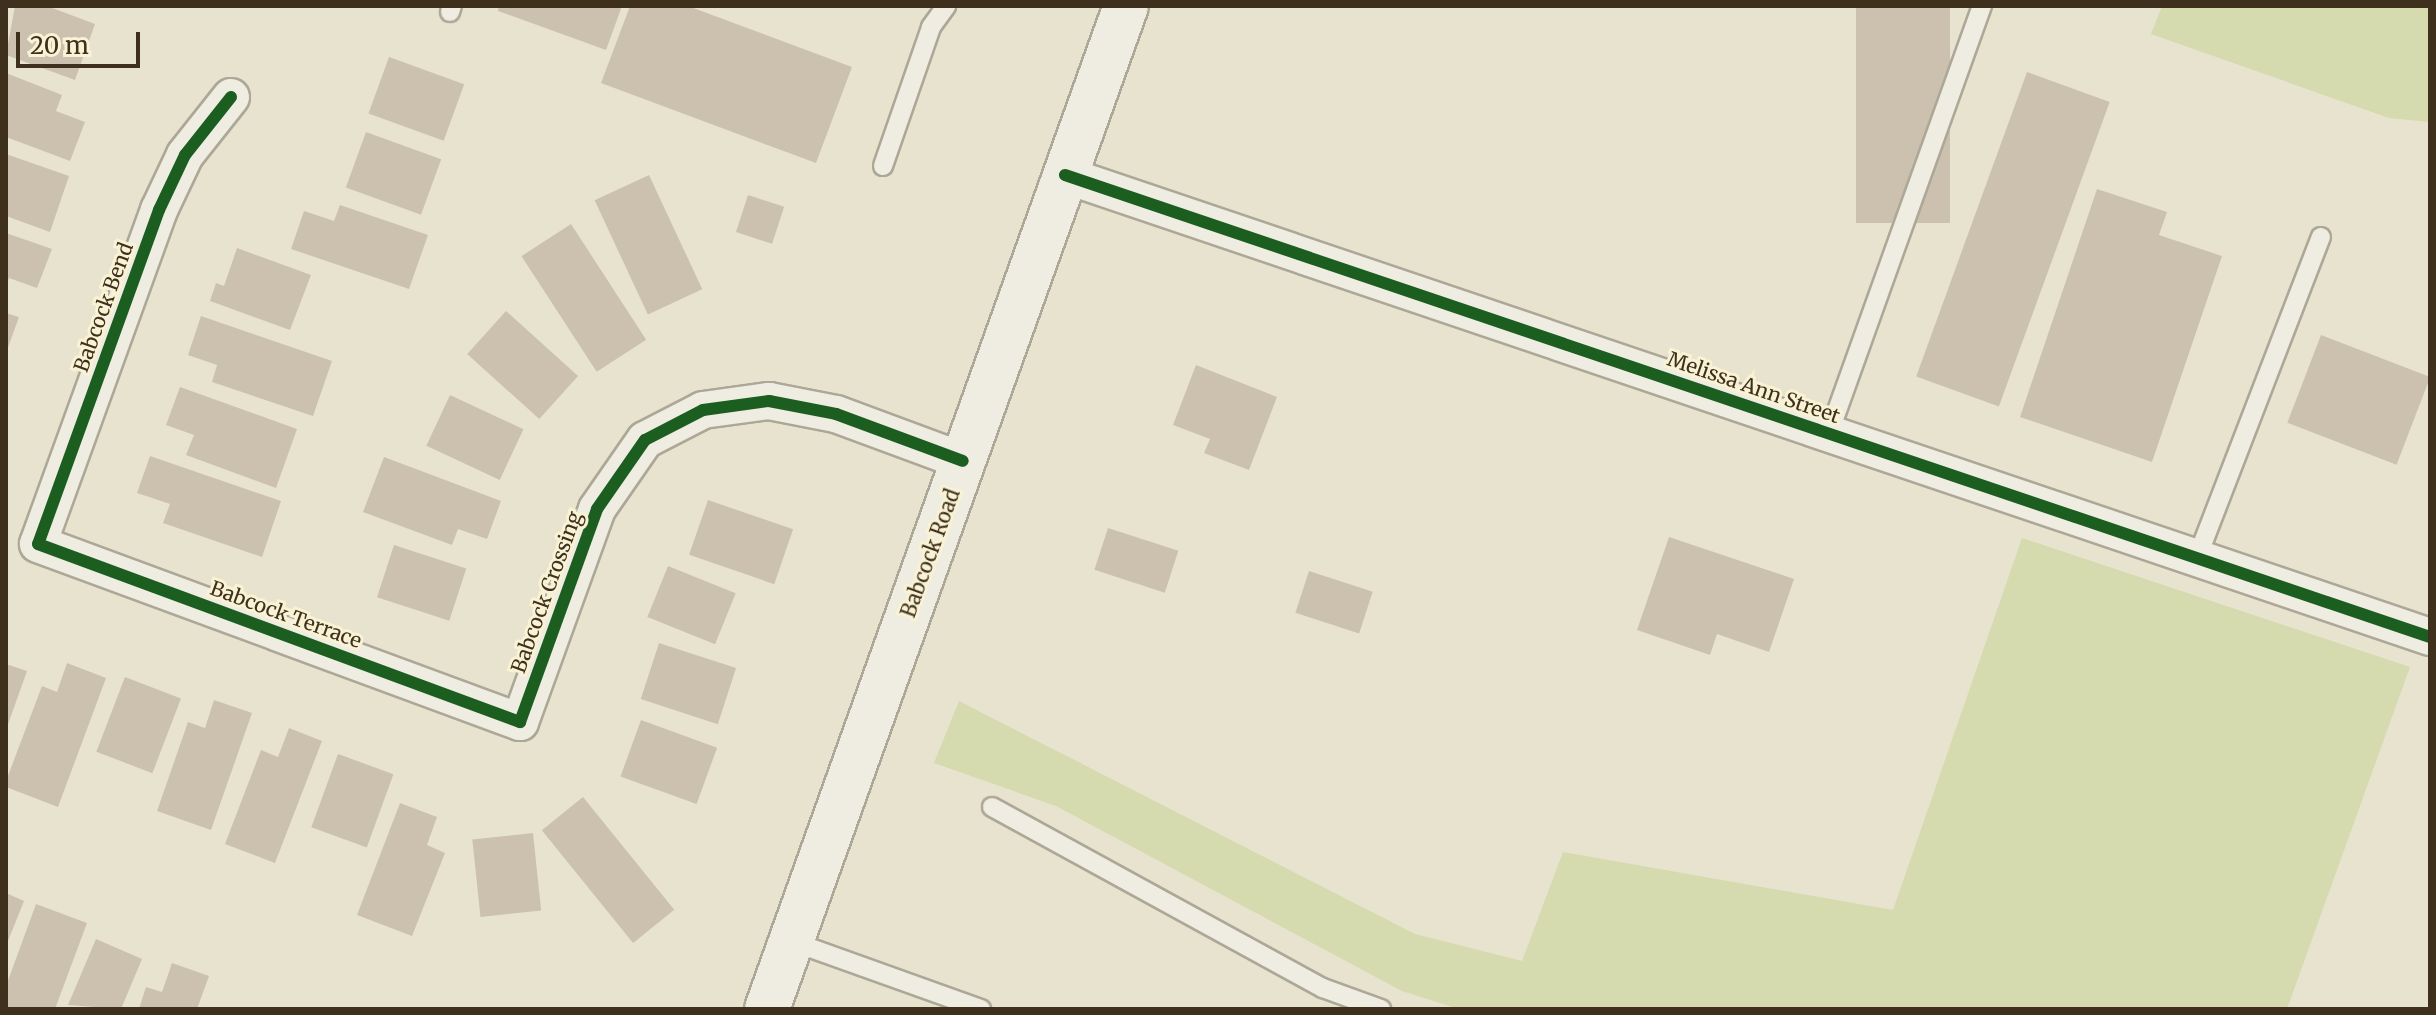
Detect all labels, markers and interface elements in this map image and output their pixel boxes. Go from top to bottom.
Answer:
scale bar [20,16,144,66]
text: 20 m [30,30,89,61]
street label: Babcock Bend [68,239,138,375]
street label: Melissa Ann Street [1665,346,1843,428]
street label: Babcock Road [896,485,964,621]
street label: Babcock Crossing [506,508,586,676]
street label: Babcock Terrace [207,576,365,652]

